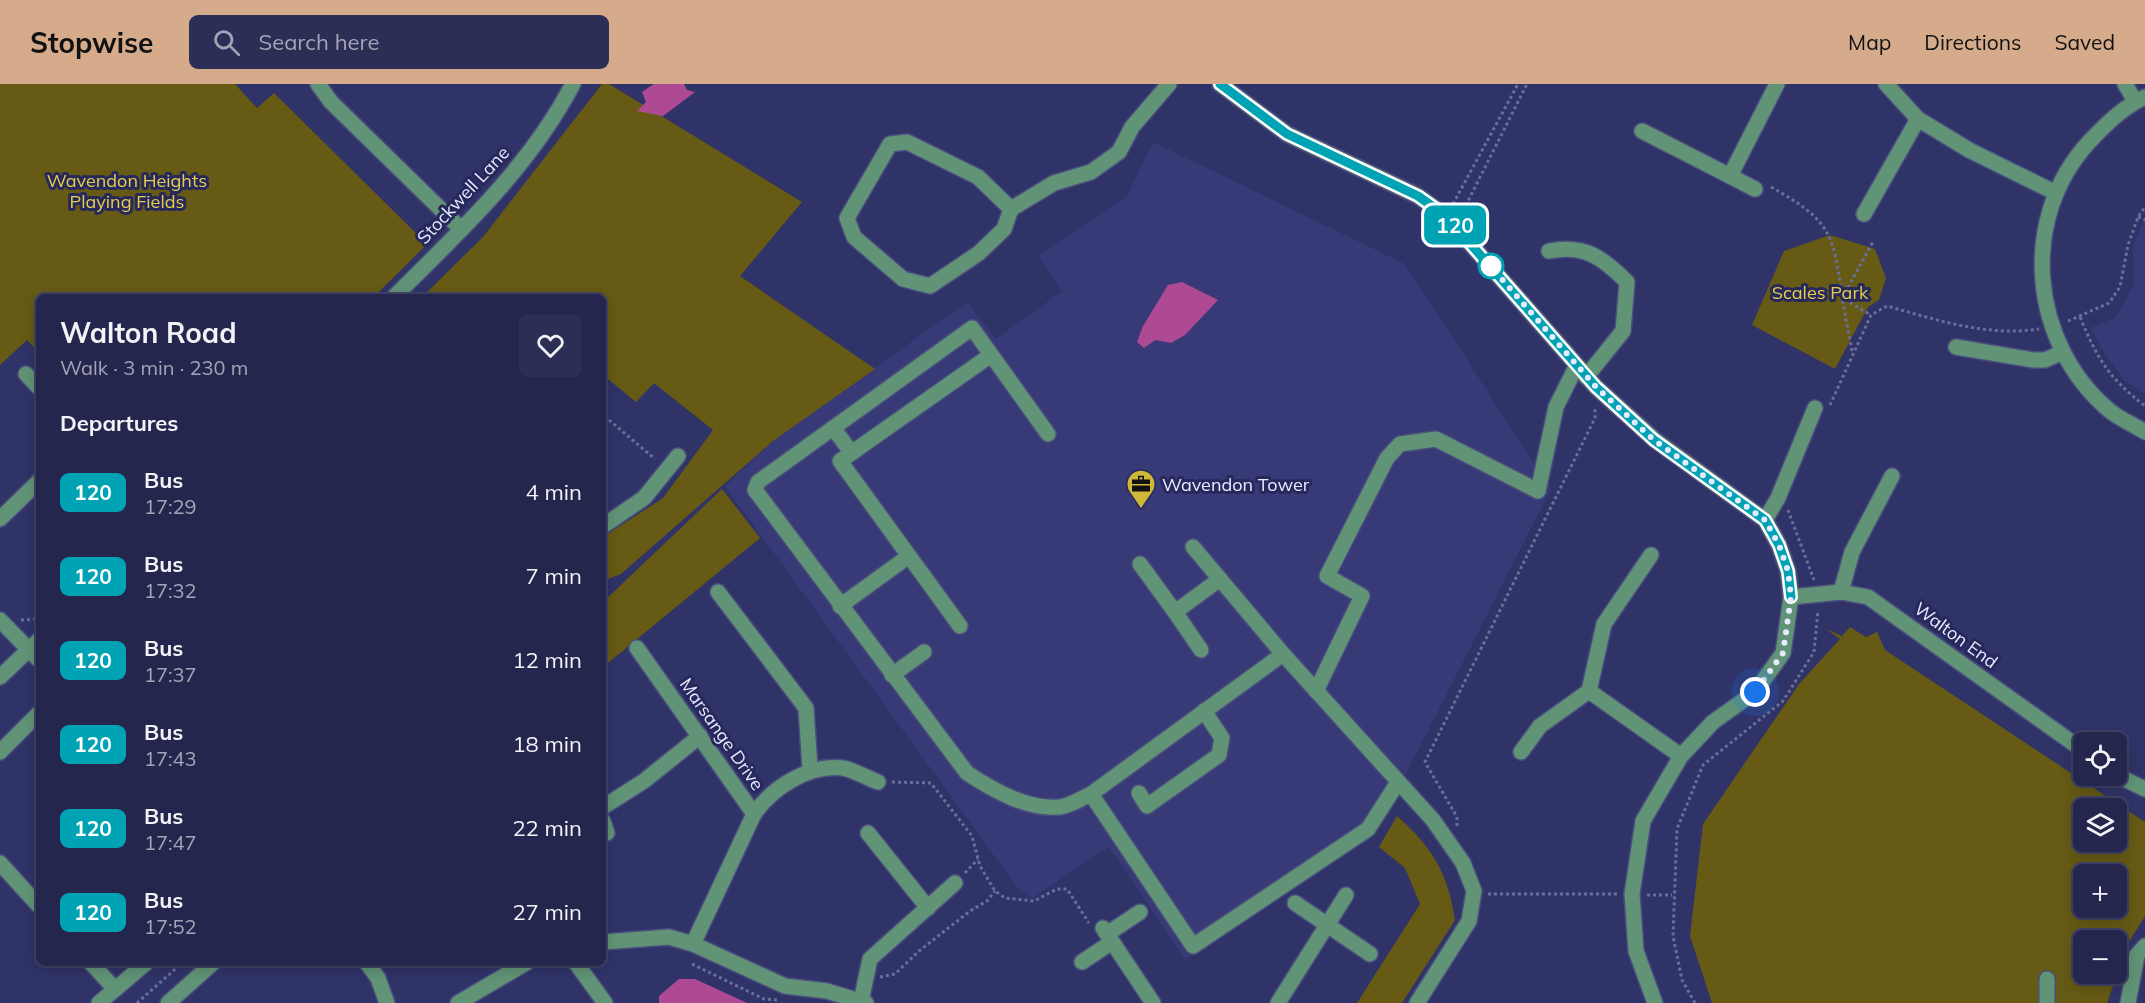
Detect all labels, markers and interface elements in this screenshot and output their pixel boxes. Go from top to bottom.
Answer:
search box [189,15,609,69]
text: Stopwise [30,25,153,60]
icon: search [210,26,243,59]
text: Search here [258,28,379,56]
text: Map [1848,29,1891,55]
text: Directions [1924,29,2021,55]
text: Saved [2054,29,2115,55]
street label: Stockwell Lane [412,141,514,249]
park label: Wavendon Heights Playing Fields [47,169,207,213]
line badge: 120 [1420,206,1490,244]
text: 120 [1436,212,1474,238]
unlabelled marker [1478,253,1504,279]
park label: Scales Park [1772,281,1869,304]
button: heart [519,314,582,377]
text: Walton Road [60,315,237,350]
text: Walk · 3 min · 230 m [60,355,248,380]
text: Departures [60,409,178,437]
text: Bus [144,466,183,494]
office icon: Wavendon Tower [1125,468,1157,510]
place label: Wavendon Tower [1162,473,1310,496]
text: 4 min [526,478,582,506]
text: 120 [74,479,112,505]
text: 17:29 [144,494,197,519]
text: Bus [144,550,183,578]
text: 7 min [526,562,582,590]
text: 120 [74,563,112,589]
text: 17:32 [144,578,197,603]
street label: Walton End [1910,597,2002,673]
text: Bus [144,634,183,662]
text: 12 min [512,646,582,674]
text: 120 [74,647,112,673]
text: 17:37 [144,662,197,687]
street label: Marsange Drive [675,673,769,795]
your location [1740,677,1770,707]
text: Bus [144,718,183,746]
text: 18 min [512,730,582,758]
text: 120 [74,731,112,757]
map controls [2073,732,2127,984]
button: locate [2073,732,2127,786]
text: 17:43 [144,746,197,771]
button: layers [2073,798,2127,852]
text: Bus [144,802,183,830]
text: 22 min [512,814,582,842]
text: 120 [74,815,112,841]
text: 17:47 [144,830,197,855]
button: + [2073,864,2127,918]
text: Bus [144,886,183,914]
text: 27 min [512,898,582,926]
text: 120 [74,899,112,925]
text: 17:52 [144,914,197,939]
button: − [2073,930,2127,984]

